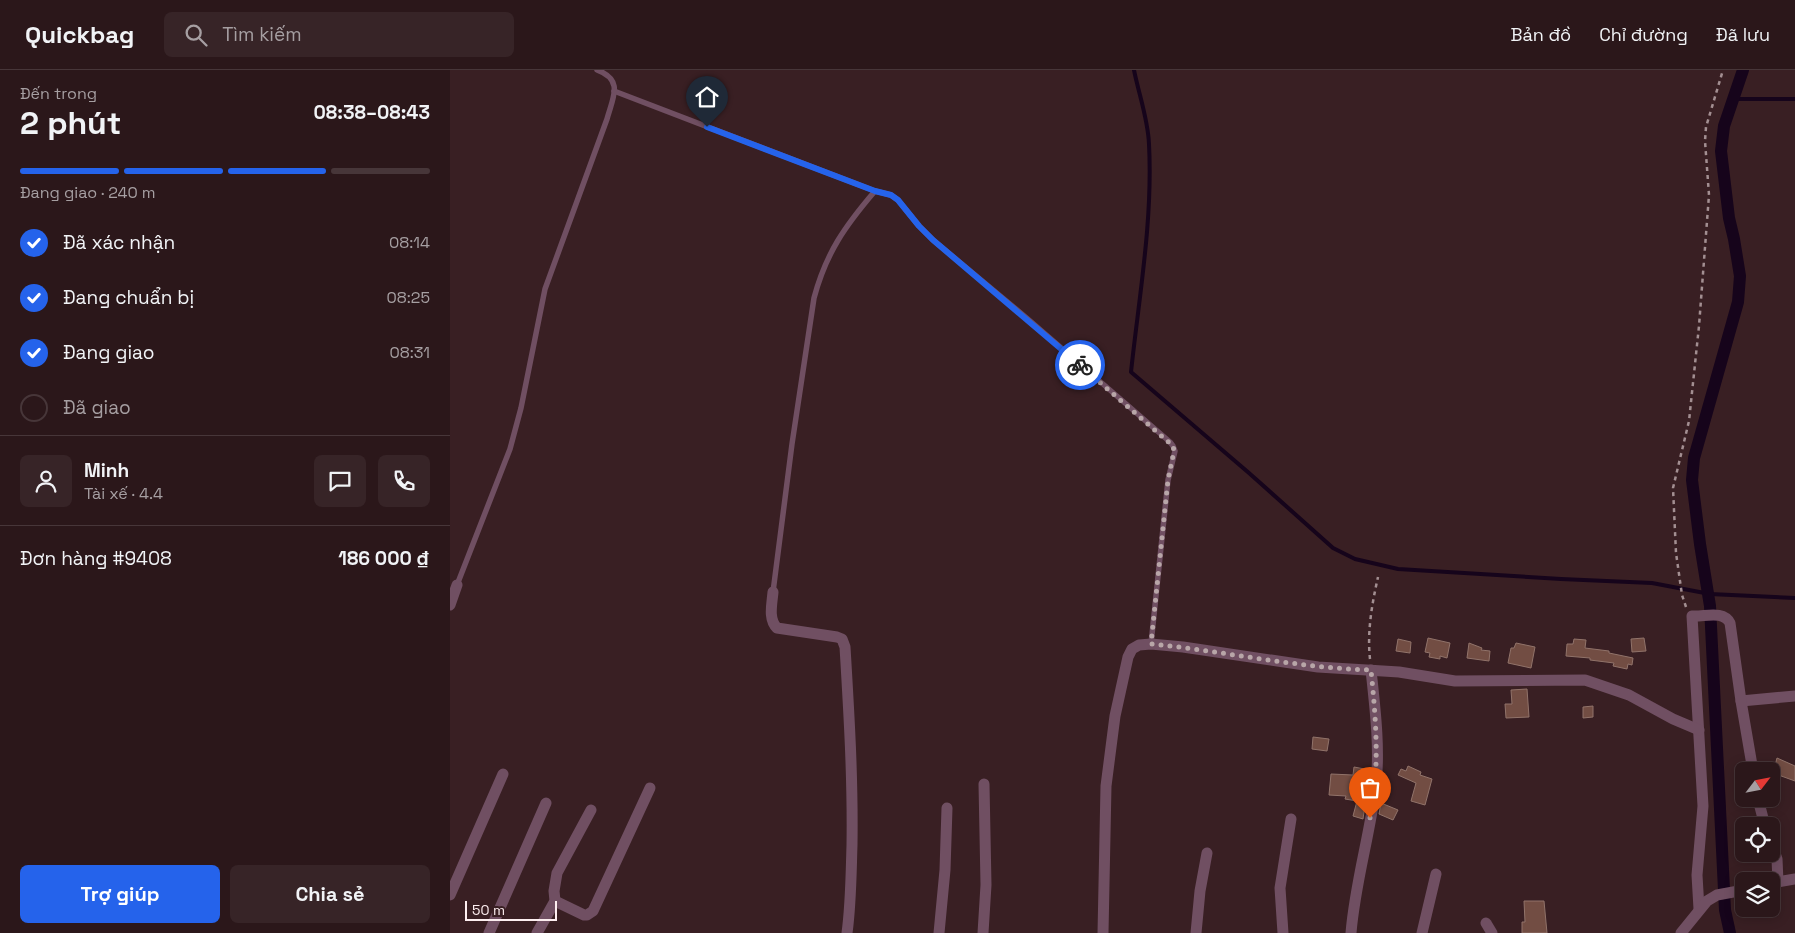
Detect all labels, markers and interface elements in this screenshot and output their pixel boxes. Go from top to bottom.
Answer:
search box [164,12,514,57]
text: Quickbag [25,19,134,50]
icon: search [182,21,210,49]
text: Tìm kiếm [222,22,302,47]
text: Bản đồ [1511,23,1571,46]
text: Chỉ đường [1599,23,1688,46]
text: Đã lưu [1716,23,1770,46]
pin [686,76,728,127]
text: Đến trong [20,83,97,104]
icon: home [693,83,721,111]
text: 08:38–08:43 [314,100,430,125]
text: 2 phút [20,103,121,143]
text: Đang giao · 240 m [20,182,156,203]
icon: check [20,229,48,257]
text: Đã xác nhận [63,230,175,255]
text: 08:14 [389,232,430,253]
icon: check [20,284,48,312]
text: Đang chuẩn bị [63,285,194,310]
text: 08:25 [386,287,430,308]
icon: check [20,339,48,367]
text: Đang giao [63,340,155,365]
courier [1055,340,1105,390]
text: 08:31 [390,342,430,363]
icon: bike [1066,351,1094,379]
text: Đã giao [63,395,131,420]
button: person [20,455,72,507]
button: chat [314,455,366,507]
button: phone [378,455,430,507]
text: Minh [84,458,129,483]
text: Tài xế · 4.4 [84,483,163,504]
text: Đơn hàng #9408 [20,546,172,571]
text: 186 000 ₫ [338,546,430,571]
north arrow [1735,762,1780,808]
map controls [1735,762,1780,917]
pin [1349,767,1391,818]
icon: bag [1356,774,1384,802]
button: locate [1735,817,1780,862]
button: Trợ giúp [20,865,220,923]
button: Chia sẻ [230,865,430,923]
button: layers [1735,872,1780,917]
scale bar [465,898,558,921]
text: 50 m [472,901,505,919]

